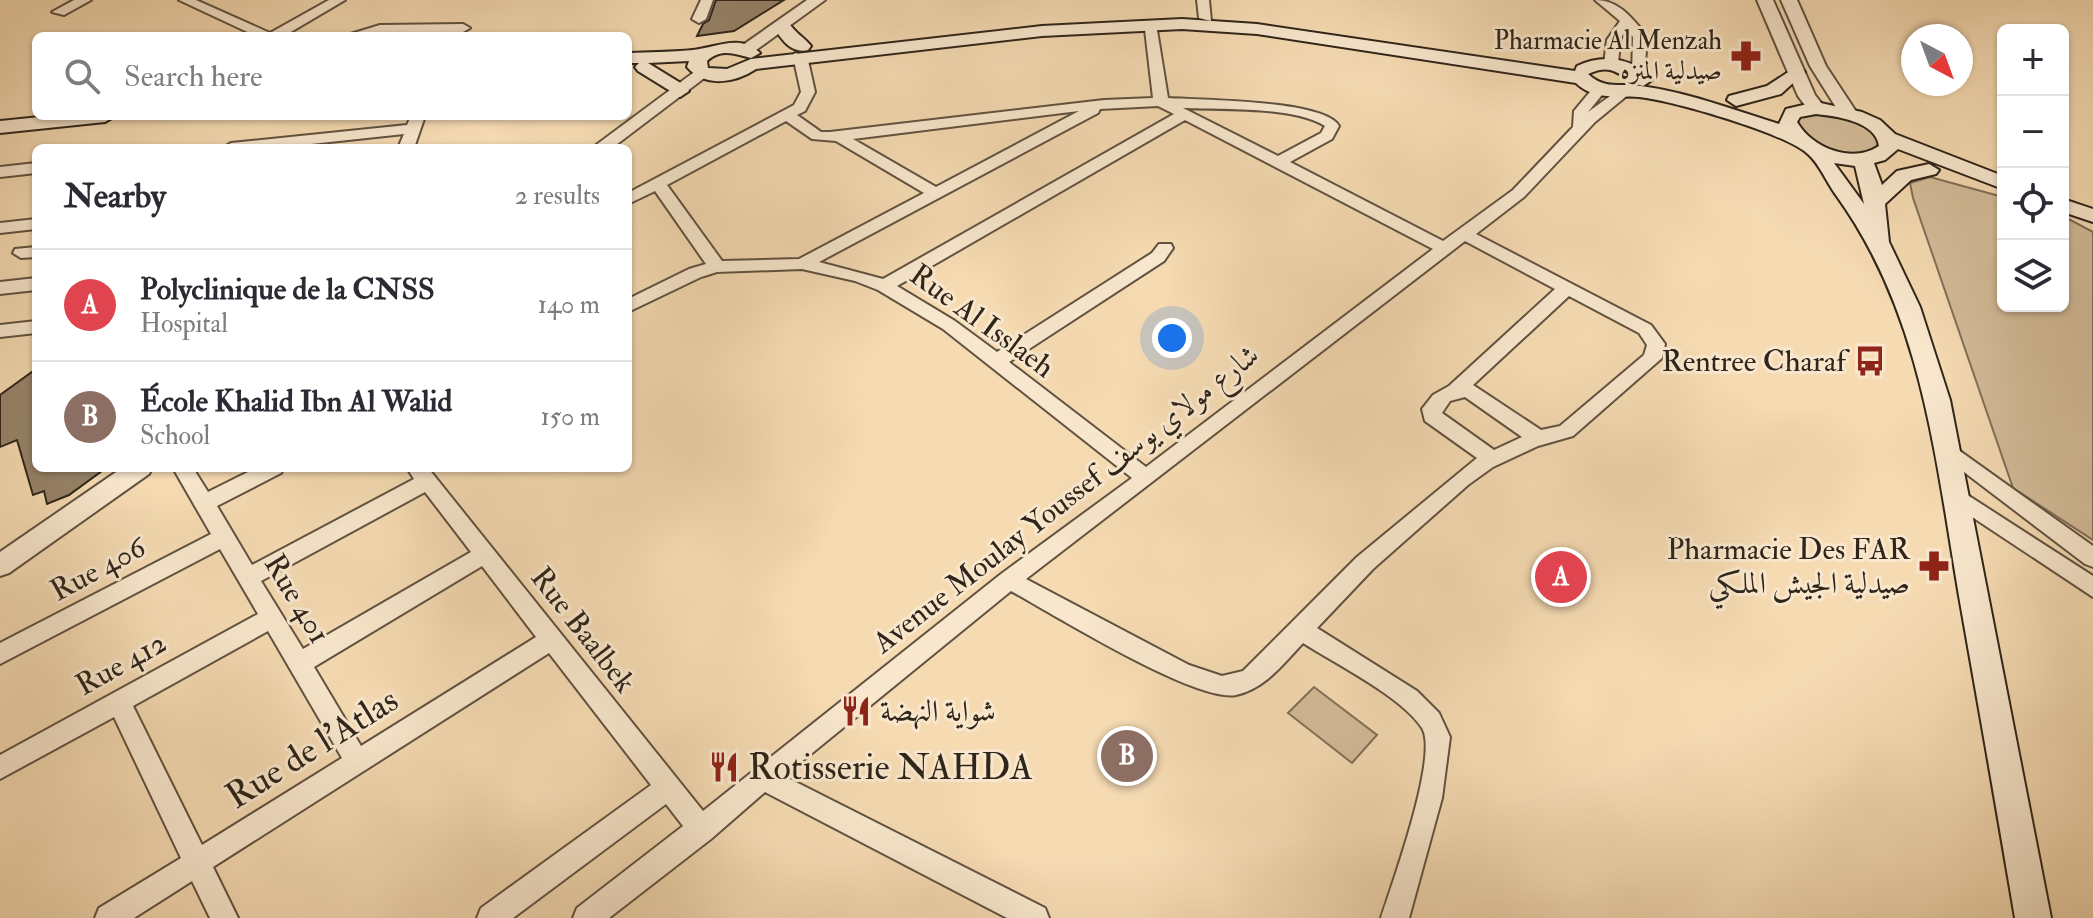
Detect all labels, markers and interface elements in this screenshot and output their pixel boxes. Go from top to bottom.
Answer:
north arrow [1901,24,1973,96]
map controls [1997,24,2069,312]
button: + [1997,24,2069,96]
place label: Pharmacie Al Menzah صيدلية المنزه [1494,25,1722,87]
search box [32,32,632,120]
pharmacy icon: Pharmacie Al Menzah صيدلية المنزه [1729,39,1763,73]
icon: search [60,54,104,98]
text: Search here [124,58,263,95]
button: − [1997,96,2069,168]
button: locate [1997,168,2069,240]
text: Nearby [64,175,166,218]
text: 2 results [515,180,600,212]
button: layers [1997,240,2069,312]
street label: Rue Al Isslaeh [903,256,1062,386]
text: Polyclinique de la CNSS [140,271,435,308]
text: A [82,289,98,321]
text: 140 m [538,289,600,321]
text: Hospital [140,308,228,340]
your location [1152,318,1192,358]
street label: Avenue Moulay Youssef شارع مولاي يوسف [865,337,1270,667]
place label: Rentree Charaf [1661,343,1850,380]
bus stop icon: Rentree Charaf [1853,344,1887,378]
text: École Khalid Ibn Al Walid [140,383,452,420]
text: B [81,401,99,433]
text: 150 m [541,401,600,433]
text: School [140,420,210,452]
street label: Rue 406 [44,528,153,609]
place label: Pharmacie Des FAR صيدلية الجيش الملكي [1667,531,1912,610]
pin: A [1535,547,1587,607]
street label: Rue 401 [256,548,338,650]
pharmacy icon: Pharmacie Des FAR صيدلية الجيش الملكي [1917,549,1951,583]
street label: Rue Baalbek [523,560,643,700]
street label: Rue 412 [69,624,173,704]
street label: Rue de l'Atlas [217,677,407,819]
place label: شواية النهضة [880,693,996,730]
restaurant icon: شواية النهضة [839,694,873,728]
pin: B [1101,726,1153,786]
place label: Rotisserie NAHDA [748,745,1033,790]
restaurant icon: Rotisserie NAHDA [707,750,741,784]

